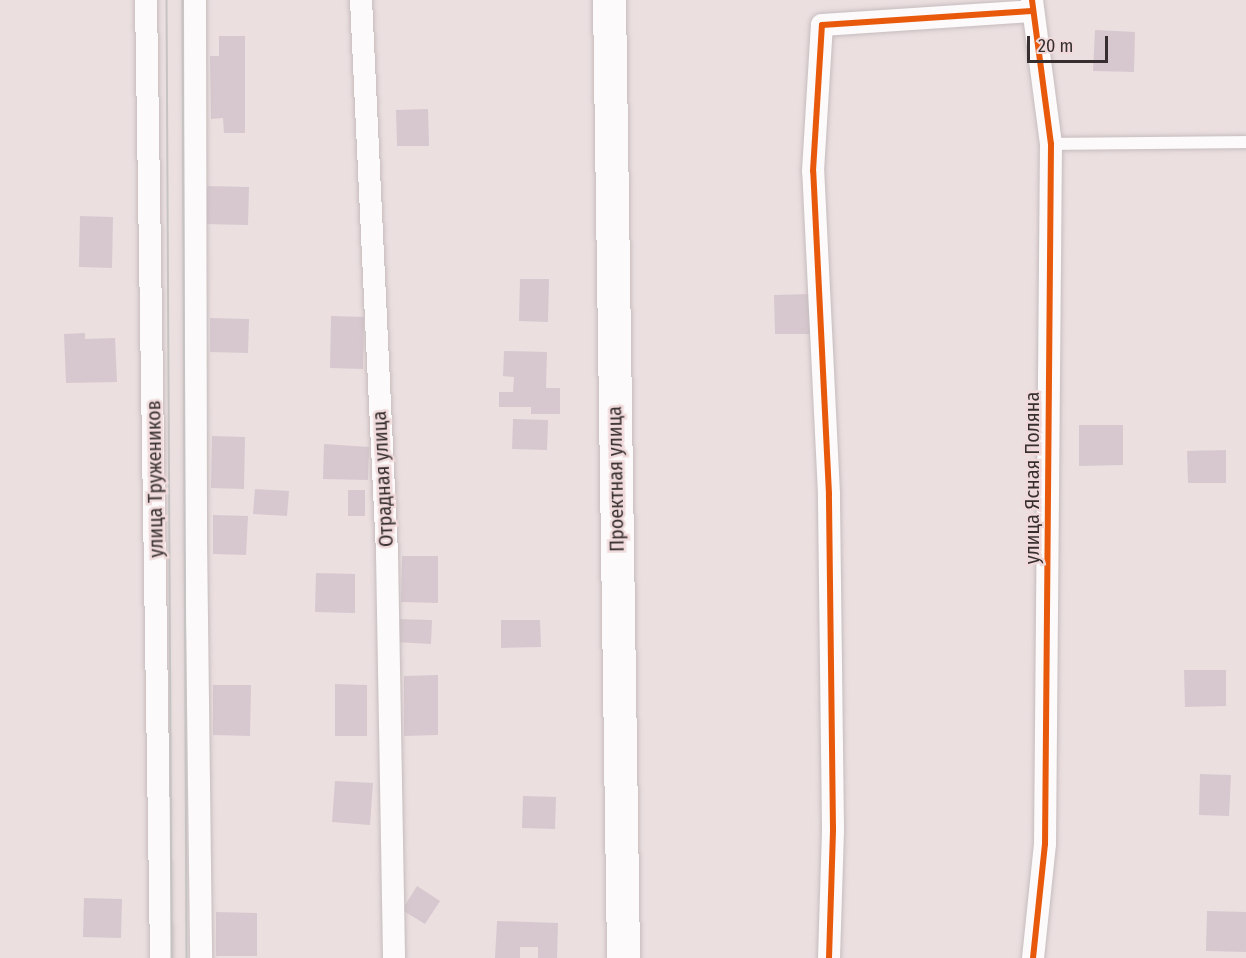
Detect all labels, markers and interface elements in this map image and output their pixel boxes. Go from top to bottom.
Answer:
scale bar [1030,24,1111,62]
text: 20 m [1038,35,1073,57]
street label: улица Ясная Поляна [1020,392,1044,564]
street label: улица Тружеников [142,400,168,558]
street label: Проектная улица [603,406,629,552]
street label: Отрадная улица [367,410,399,548]

